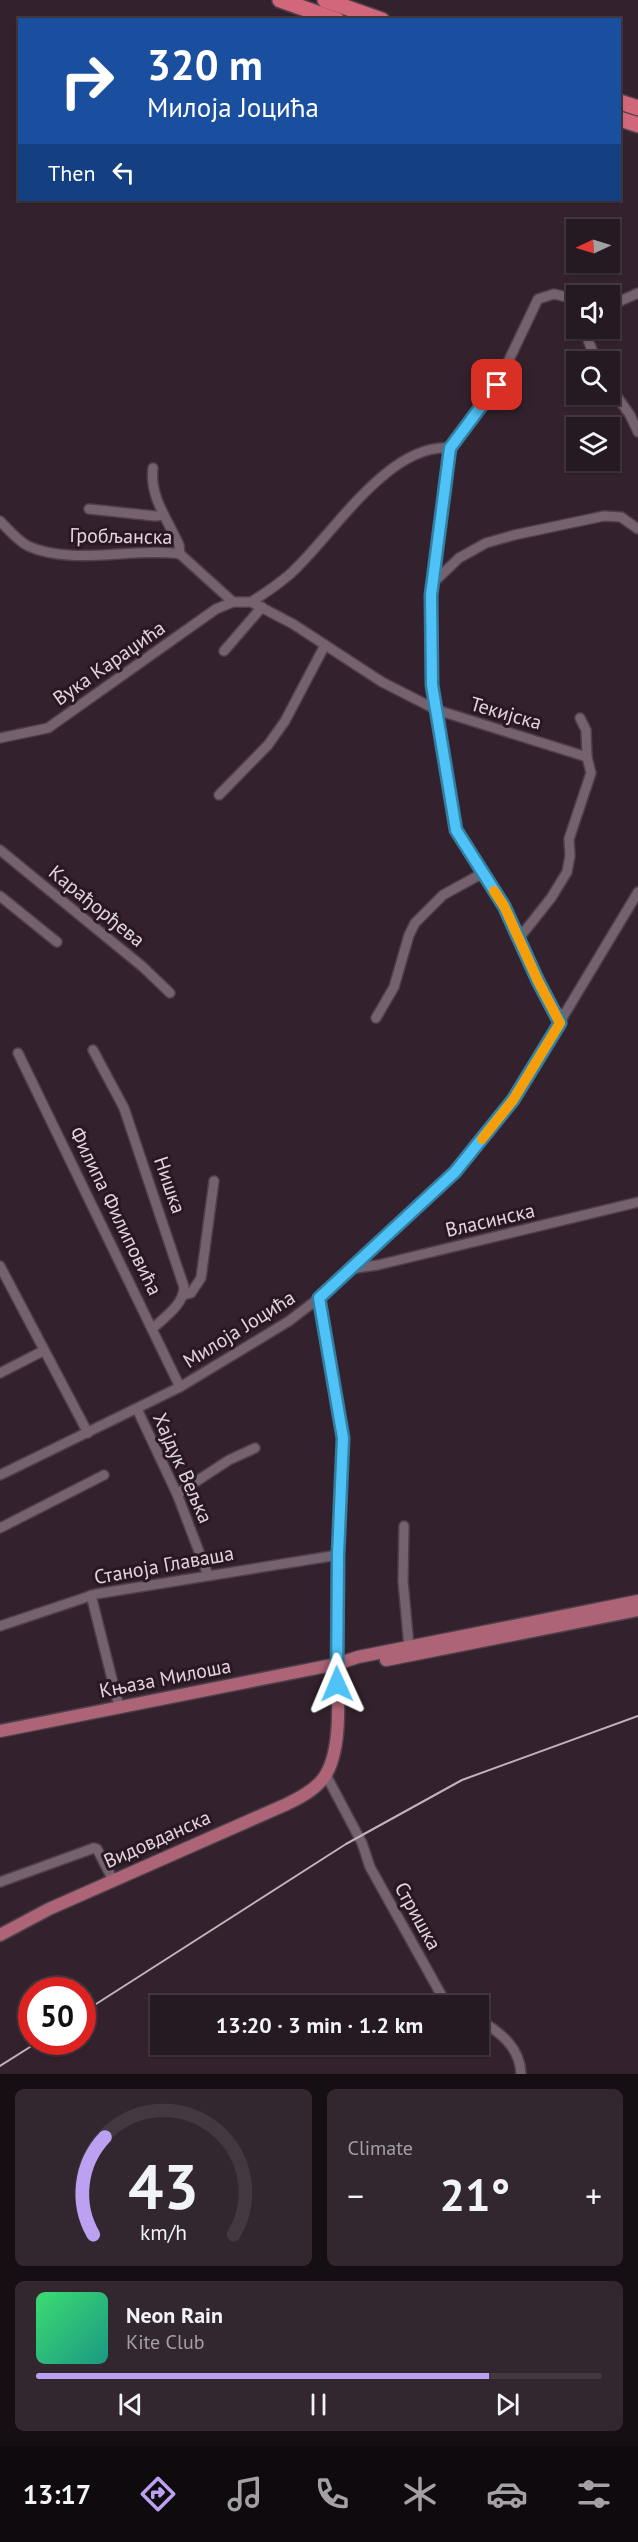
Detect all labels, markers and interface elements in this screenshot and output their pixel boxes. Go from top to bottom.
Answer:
text: 320 m [147,37,263,92]
icon: right [48,42,126,120]
text: Милоја Јоцића [147,90,319,124]
icon: left [107,156,140,189]
text: Then [48,159,95,187]
north arrow [566,219,620,273]
map controls [566,219,620,471]
button: sound [566,285,620,339]
button: search [566,351,620,405]
pin [471,359,522,410]
icon: arrive [480,368,513,401]
button: layers [566,417,620,471]
street label: Гробљанска [69,522,173,550]
street label: Вука Караџића [48,615,170,711]
street label: Текијска [467,690,545,736]
street label: Карађорђева [44,859,150,953]
street label: Филипа Филиповића [64,1123,168,1299]
street label: Нишка [148,1153,192,1217]
street label: Власинска [443,1197,537,1243]
street label: Милоја Јоцића [178,1284,300,1374]
street label: Хајдук Вељка [147,1409,219,1527]
street label: Станоја Главаша [92,1540,236,1590]
street label: Књаза Милоша [97,1652,233,1704]
position arrow [305,1652,369,1716]
street label: Видовданска [100,1804,214,1874]
street label: Стришка [389,1877,447,1955]
speed limit sign: 50 [18,1977,96,2055]
text: 13:20 · 3 min · 1.2 km [216,2011,423,2039]
text: Climate [348,2135,413,2161]
text: 43 [128,2145,199,2226]
text: 21° [439,2165,510,2223]
text: − [348,2174,364,2217]
text: + [585,2174,602,2217]
text: km/h [140,2218,187,2246]
text: Neon Rain [126,2301,223,2329]
text: Kite Club [126,2329,204,2355]
icon: previous [114,2388,147,2421]
icon: pause [302,2388,335,2421]
icon: next [491,2388,524,2421]
icon: directions [137,2473,179,2515]
icon: music [224,2473,266,2515]
icon: phone [311,2473,353,2515]
icon: climate [399,2473,441,2515]
icon: car [486,2473,528,2515]
icon: filters [573,2473,615,2515]
text: 13:17 [23,2477,91,2511]

